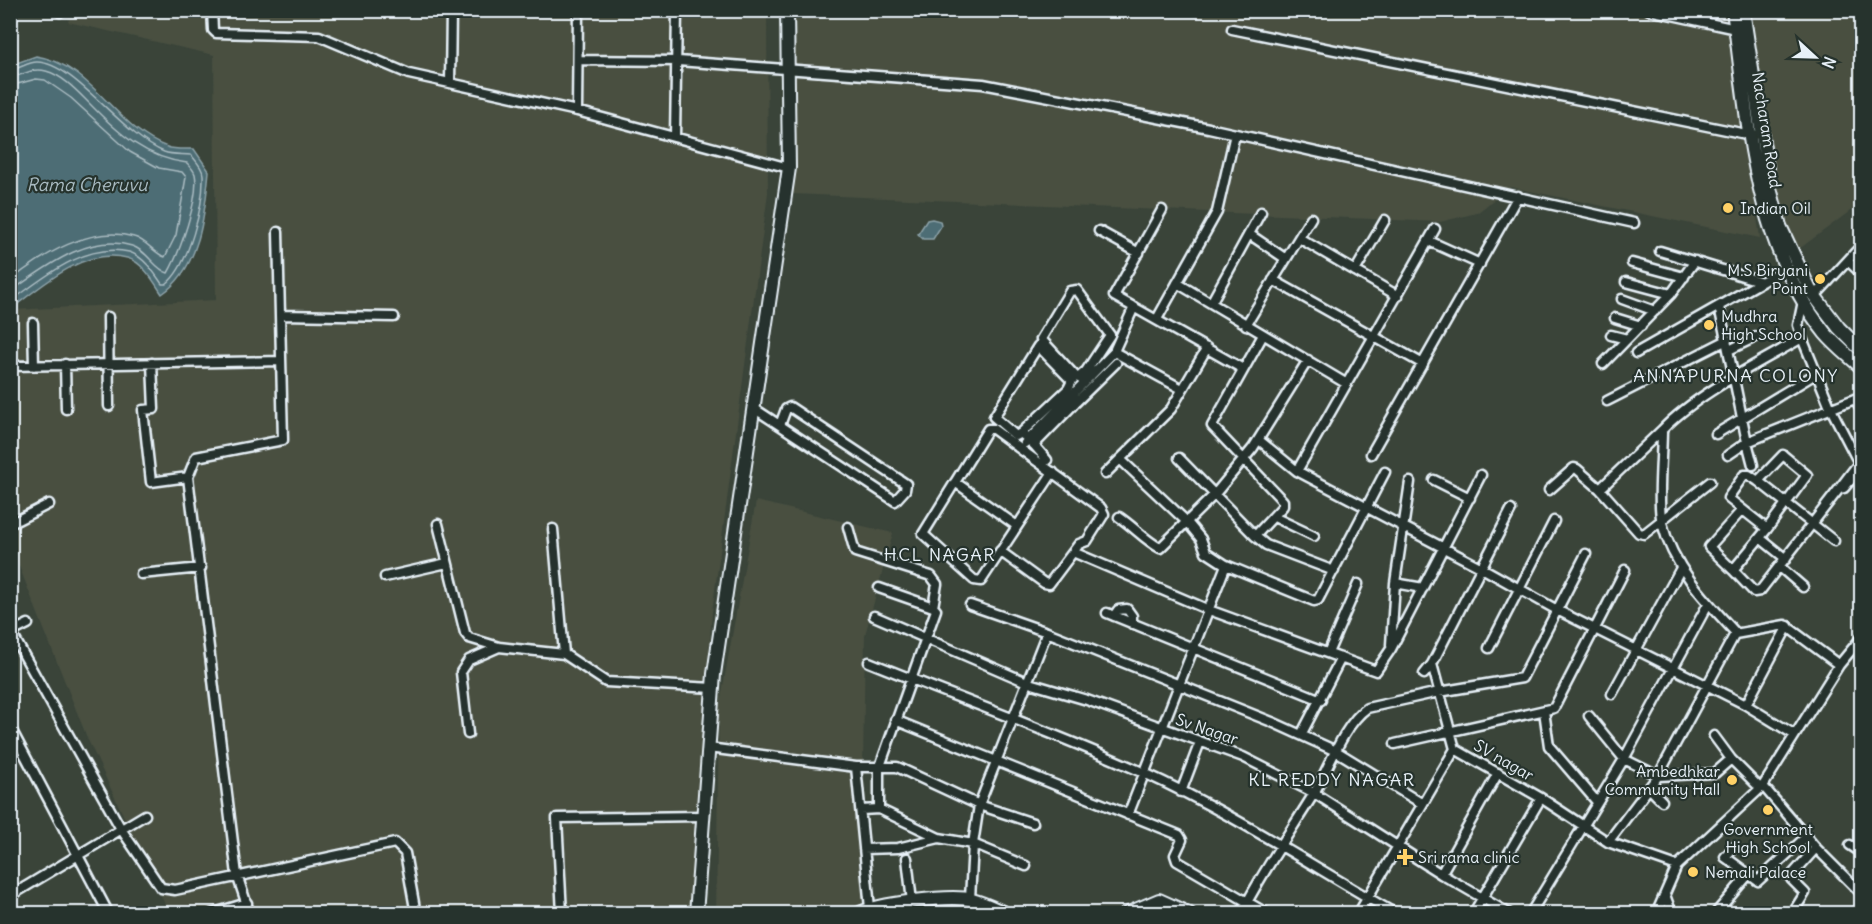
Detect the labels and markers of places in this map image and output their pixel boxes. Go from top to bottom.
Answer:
place label: Indian Oil [1740,198,1811,218]
marker: Indian Oil [1721,201,1735,215]
place label: M.S Biryani Point [1727,260,1809,298]
marker: M.S Biryani Point [1813,272,1827,286]
place label: Mudhra High School [1721,306,1806,344]
marker: Mudhra High School [1702,318,1716,332]
place label: Ambedhkar Community Hall [1604,761,1720,799]
marker: Ambedhkar Community Hall [1725,773,1739,787]
marker: Government High School [1761,803,1775,817]
place label: Government High School [1723,819,1814,857]
place label: Sri rama clinic [1418,847,1520,867]
marker: Sri rama clinic [1396,848,1414,866]
place label: Nemali Palace [1705,862,1806,882]
marker: Nemali Palace [1686,865,1700,879]

